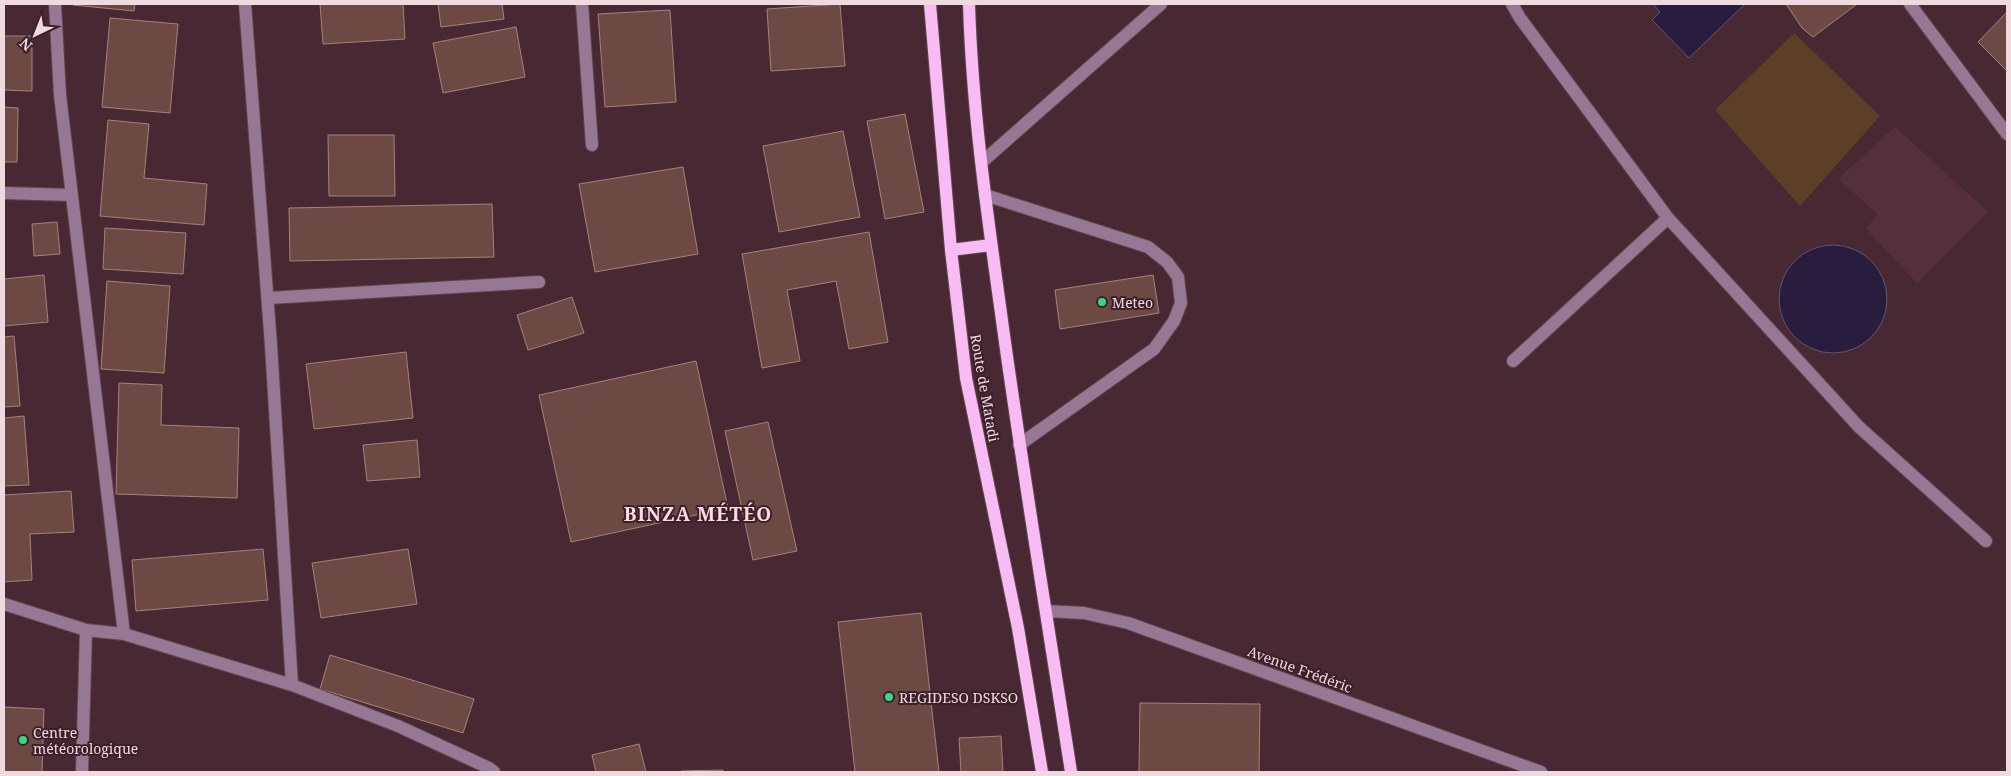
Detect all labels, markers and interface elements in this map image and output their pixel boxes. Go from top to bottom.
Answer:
north arrow [10,10,60,60]
text: N [15,34,36,56]
place label: Meteo [1112,293,1153,312]
marker: Meteo [1096,296,1108,308]
street label: Route de Matadi [966,333,1004,444]
district label: BINZA MÉTÉO [624,501,772,527]
street label: Avenue Frédéric [1245,641,1355,697]
place label: REGIDESO DSKSO [899,688,1018,707]
marker: REGIDESO DSKSO [883,691,895,703]
place label: Centre météorologique [33,723,138,758]
marker: Centre météorologique [17,734,29,746]

